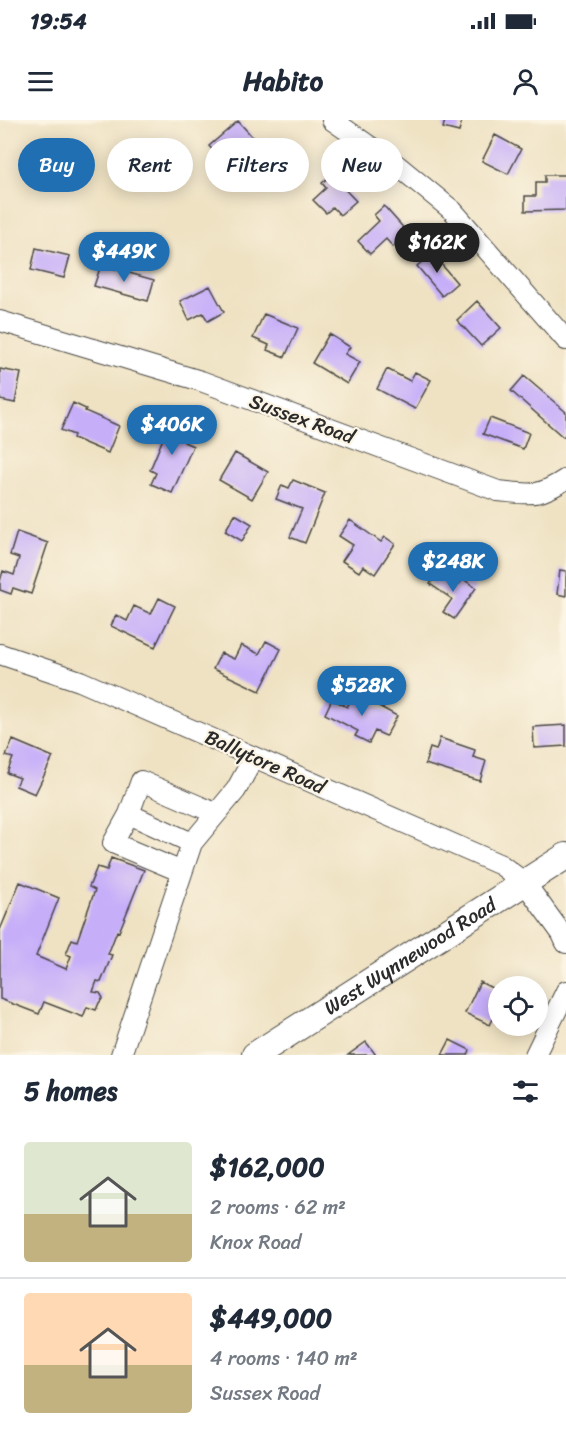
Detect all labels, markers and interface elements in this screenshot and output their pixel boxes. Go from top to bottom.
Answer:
text: 19:54 [30,2,87,41]
text: Habito [243,57,323,105]
icon: menu [24,65,57,98]
icon: person [509,65,542,98]
chip: Buy [18,138,95,192]
chip: Rent [107,138,193,192]
chip: Filters [205,138,309,192]
chip: New [321,138,403,192]
pin: $162K [395,223,479,274]
text: $162K [408,225,466,260]
pin: $449K [82,232,166,283]
text: $449K [93,234,155,269]
street label: Sussex Road [244,384,361,455]
pin: $406K [130,405,214,456]
text: $406K [141,407,203,442]
pin: $248K [411,542,495,593]
text: $248K [422,544,484,579]
pin: $528K [320,666,404,717]
text: $528K [331,668,393,703]
street label: Ballytore Road [199,720,332,805]
street label: West Wynnewood Road [317,887,505,1024]
map controls [488,976,548,1036]
button: locate [488,976,548,1036]
text: 5 homes [24,1068,117,1114]
icon: filters [509,1075,542,1108]
text: $162,000 [210,1144,325,1190]
icon: home [72,1166,144,1238]
text: 2 rooms · 62 m² [210,1190,346,1225]
text: Knox Road [210,1225,301,1260]
text: $449,000 [210,1295,332,1341]
icon: home [72,1317,144,1389]
text: 4 rooms · 140 m² [210,1341,358,1376]
text: Sussex Road [210,1376,320,1411]

